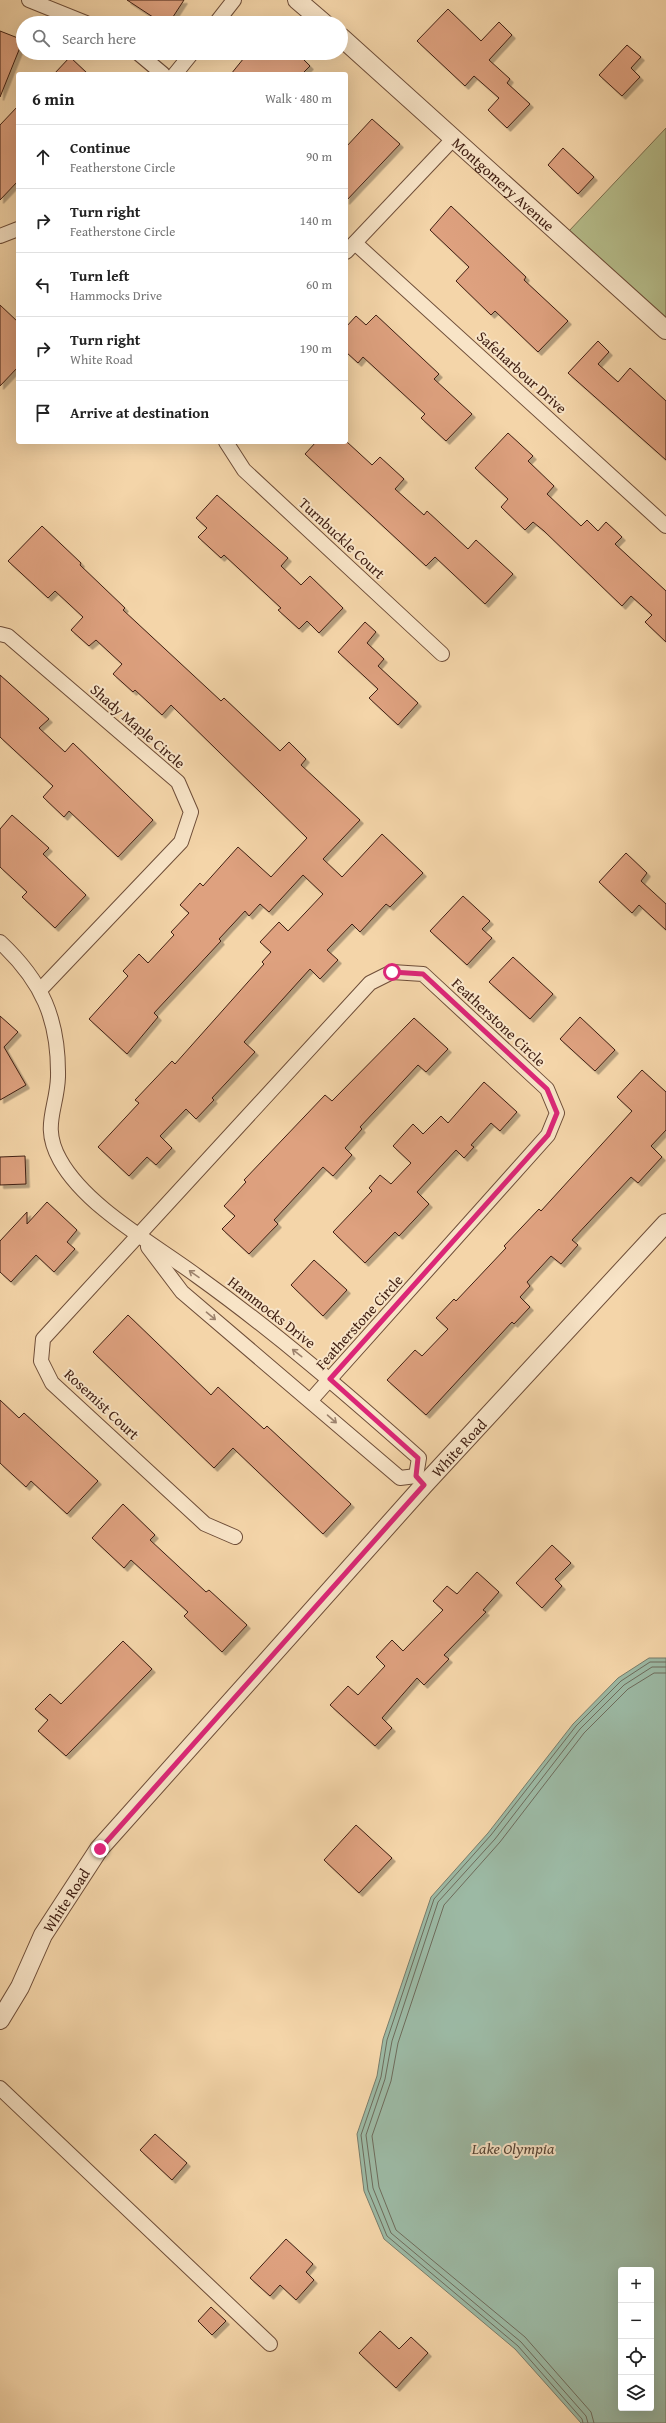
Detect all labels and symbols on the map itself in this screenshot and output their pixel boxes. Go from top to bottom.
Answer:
street label: Montgomery Avenue [448,132,559,235]
street label: Safeharbour Drive [472,326,572,418]
street label: Turnbuckle Court [294,492,390,584]
street label: Shady Maple Circle [86,679,190,773]
route start [383,963,401,981]
street label: Featherstone Circle [447,973,551,1071]
one-way arrow [189,1270,200,1278]
street label: Featherstone Circle [311,1270,407,1374]
street label: Hammocks Drive [224,1271,320,1353]
one-way arrow [206,1312,217,1321]
one-way arrow [292,1349,303,1357]
street label: Rosemist Court [60,1364,145,1445]
one-way arrow [326,1414,337,1423]
street label: White Road [426,1414,491,1481]
route end [91,1840,109,1858]
street label: White Road [37,1864,94,1936]
water label: Lake Olympia [471,2136,555,2160]

